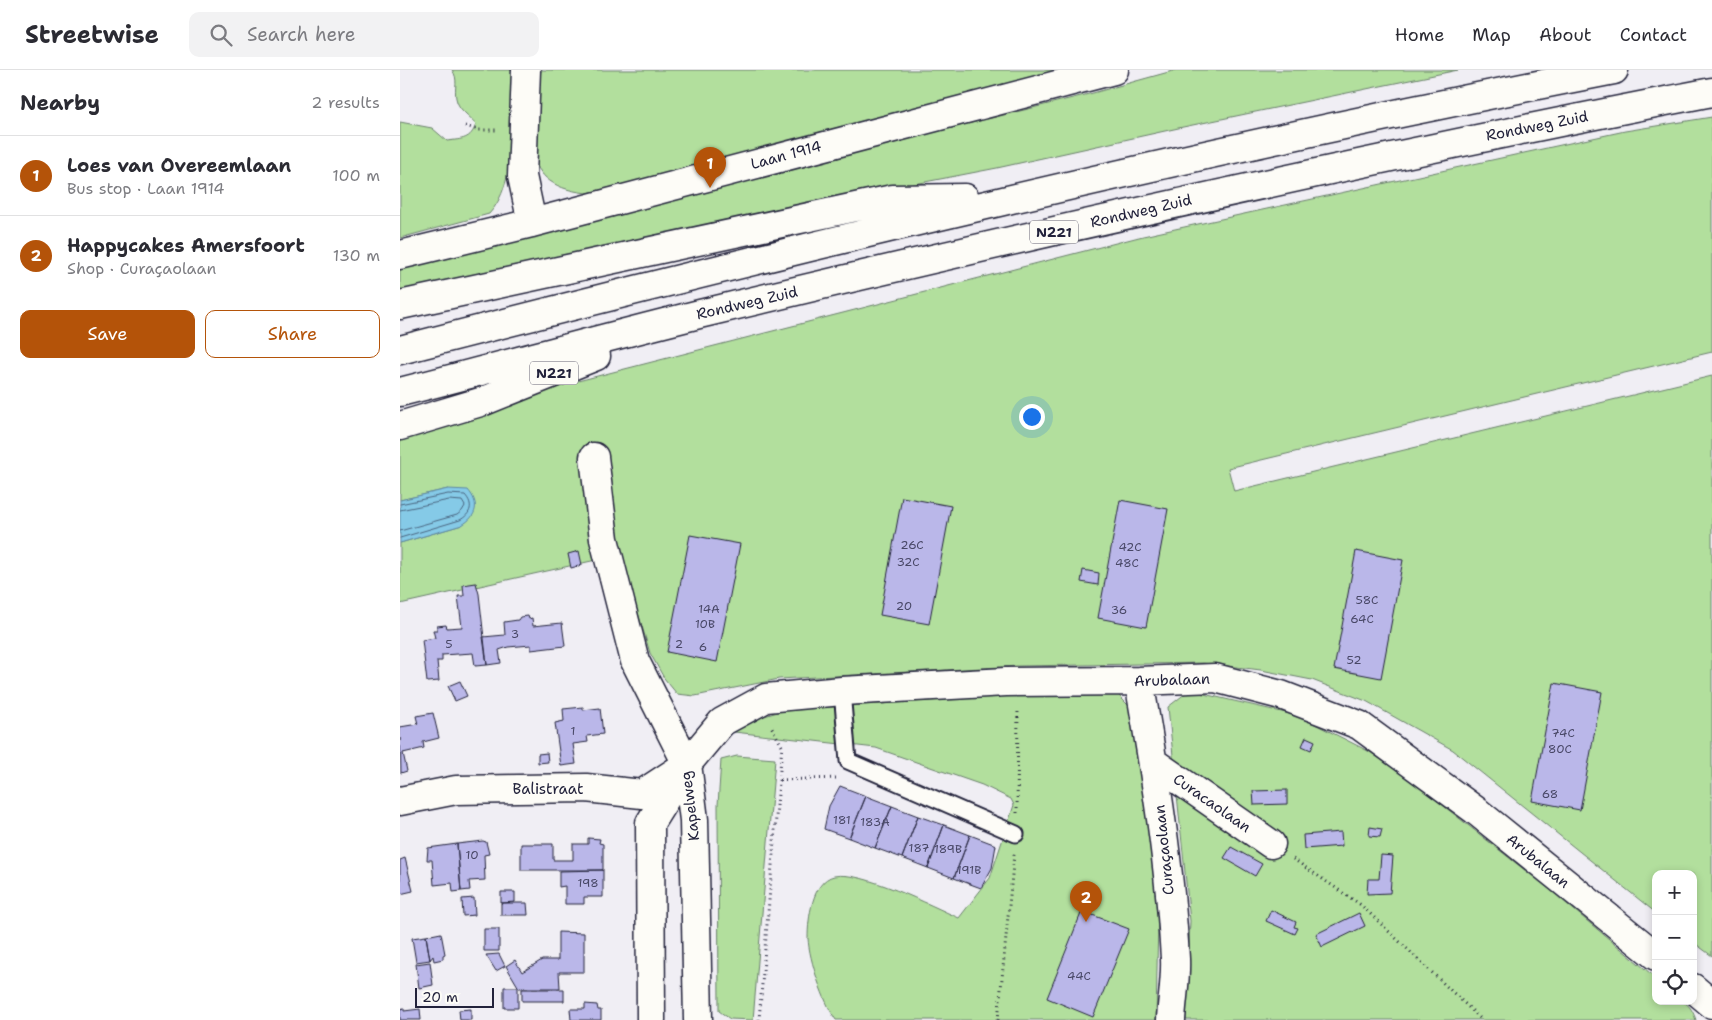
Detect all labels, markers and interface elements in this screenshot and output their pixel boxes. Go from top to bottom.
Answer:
search box [189,12,539,57]
text: Streetwise [25,19,159,51]
icon: search [207,21,235,49]
text: Search here [247,22,356,47]
text: Home [1395,23,1444,47]
text: Map [1472,23,1511,47]
text: About [1539,23,1592,47]
text: Contact [1620,23,1687,47]
text: Nearby [20,89,100,117]
text: 2 results [311,92,380,113]
street label: Rondweg Zuid [1484,106,1590,146]
street label: Laan 1914 [748,136,824,174]
pin: 1 [694,147,726,188]
text: Loes van Overeemlaan [67,153,291,178]
text: 1 [32,165,40,186]
text: 100 m [332,165,380,186]
text: Bus stop · Laan 1914 [67,178,225,199]
street label: Rondweg Zuid [1088,189,1194,232]
road number: N221 [1030,220,1078,243]
text: Happycakes Amersfoort [67,233,305,258]
text: 2 [30,245,42,266]
text: 130 m [333,245,380,266]
text: Shop · Curaçaolaan [67,258,216,279]
street label: Rondweg Zuid [694,281,800,324]
button: Save [20,310,195,358]
button: Share [205,310,380,358]
road number: N221 [530,362,578,384]
your location [1019,404,1045,430]
house number: 26C [900,537,924,553]
house number: 42C [1119,539,1142,555]
house number: 32C [896,554,920,570]
house number: 48C [1115,555,1139,571]
house number: 58C [1356,592,1378,608]
house number: 20 [896,598,912,614]
house number: 14A [698,601,720,617]
house number: 36 [1111,602,1127,618]
house number: 64C [1350,611,1374,627]
house number: 10B [695,616,715,632]
house number: 3 [511,626,519,642]
house number: 5 [445,636,453,652]
house number: 2 [675,636,683,652]
house number: 6 [699,639,707,655]
house number: 52 [1346,652,1362,668]
street label: Arubalaan [1134,669,1210,691]
house number: 1 [570,723,576,739]
house number: 74C [1551,725,1575,741]
house number: 80C [1548,741,1572,757]
street label: Curacaolaan [1169,769,1255,837]
street label: Kapelweg [676,770,704,842]
street label: Balistraat [513,779,583,799]
house number: 68 [1542,786,1558,802]
street label: Curaçaolaan [1149,804,1179,896]
house number: 181 [833,812,851,828]
house number: 183A [860,814,890,830]
street label: Arubalaan [1502,829,1574,893]
house number: 187 [909,840,929,856]
house number: 189B [934,841,962,857]
house number: 10 [465,847,479,863]
house number: 191B [957,862,981,878]
map controls [1652,870,1697,1005]
button: + [1652,870,1697,915]
house number: 198 [577,875,599,891]
pin: 2 [1070,881,1102,922]
button: − [1652,915,1697,960]
button: locate [1652,960,1697,1005]
house number: 44C [1067,968,1091,984]
scale bar [415,985,494,1008]
text: 20 m [422,988,458,1006]

